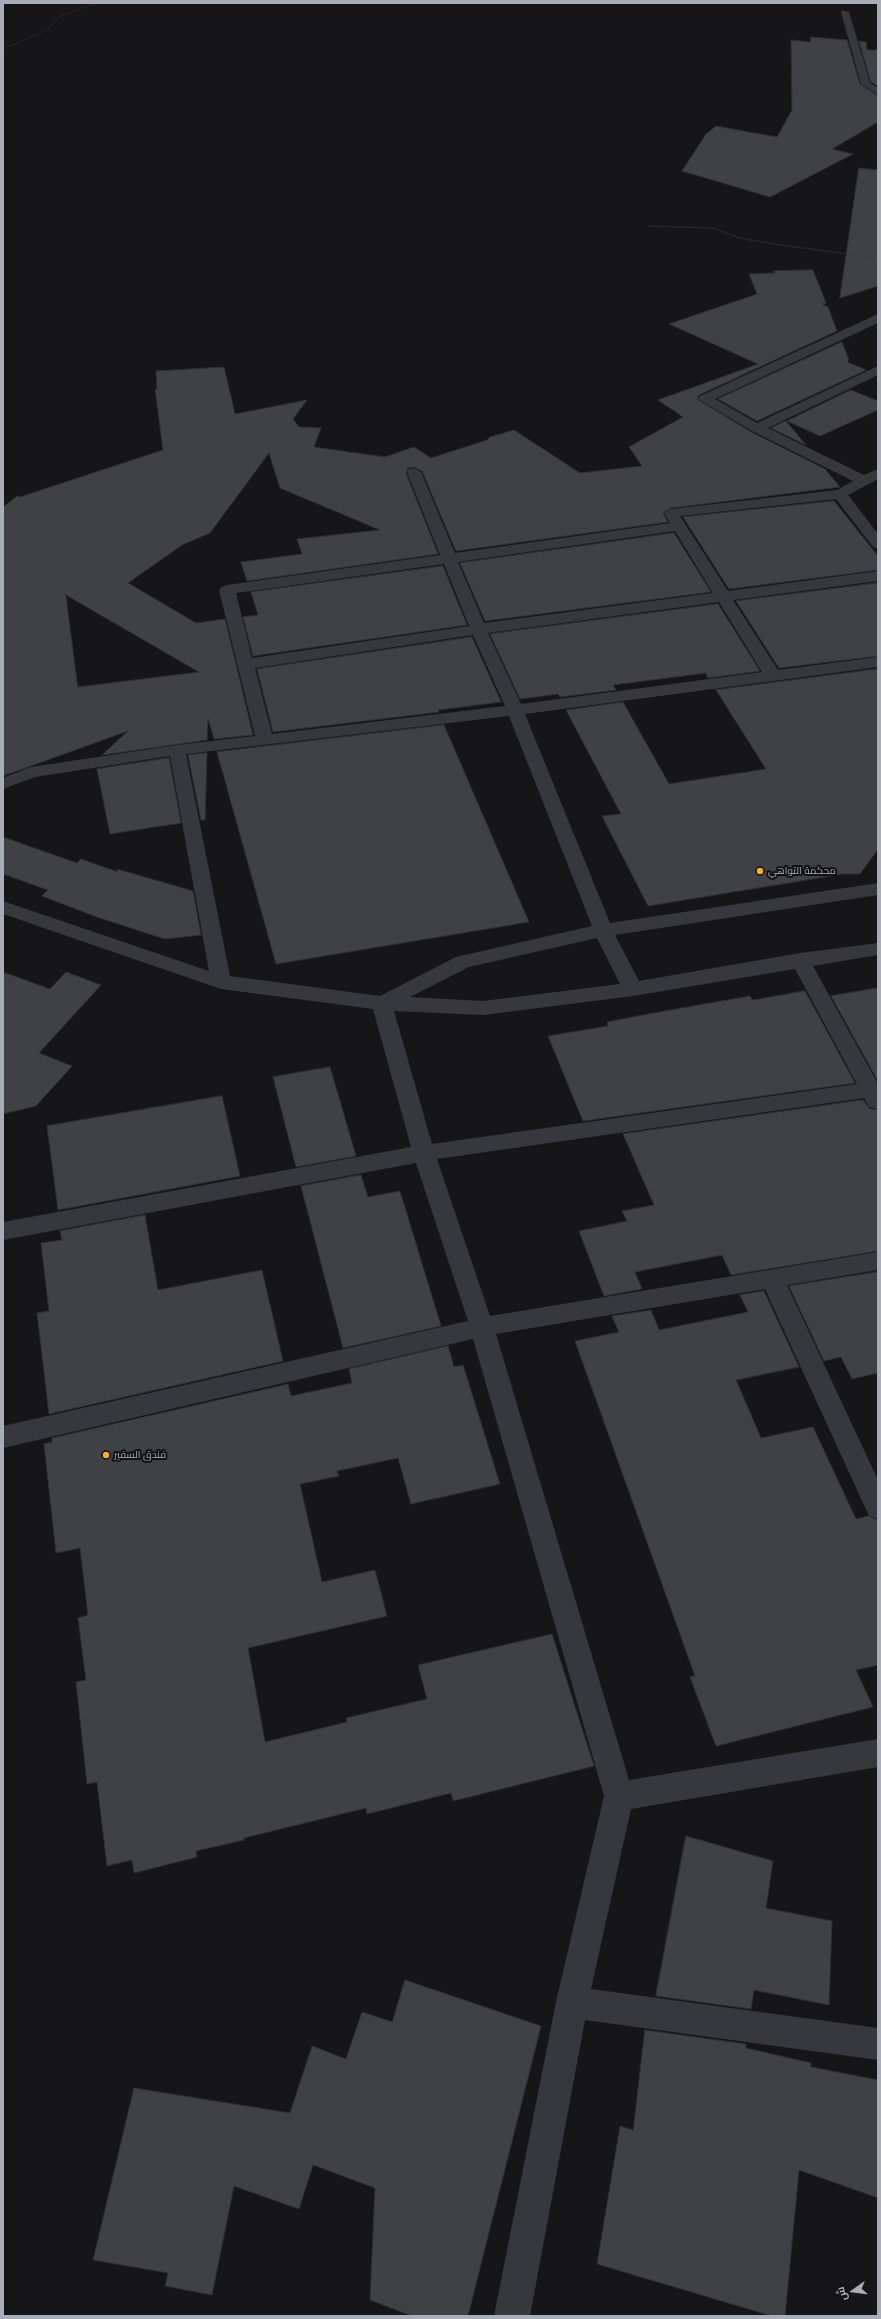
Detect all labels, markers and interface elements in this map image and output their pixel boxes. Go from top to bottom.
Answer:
place label: محكمة التواهي [768,865,836,877]
marker: محكمة التواهي [755,866,765,876]
place label: فندق السفير [114,1449,166,1461]
marker: فندق السفير [101,1450,111,1460]
north arrow [833,2271,873,2311]
text: ش [833,2285,850,2302]

